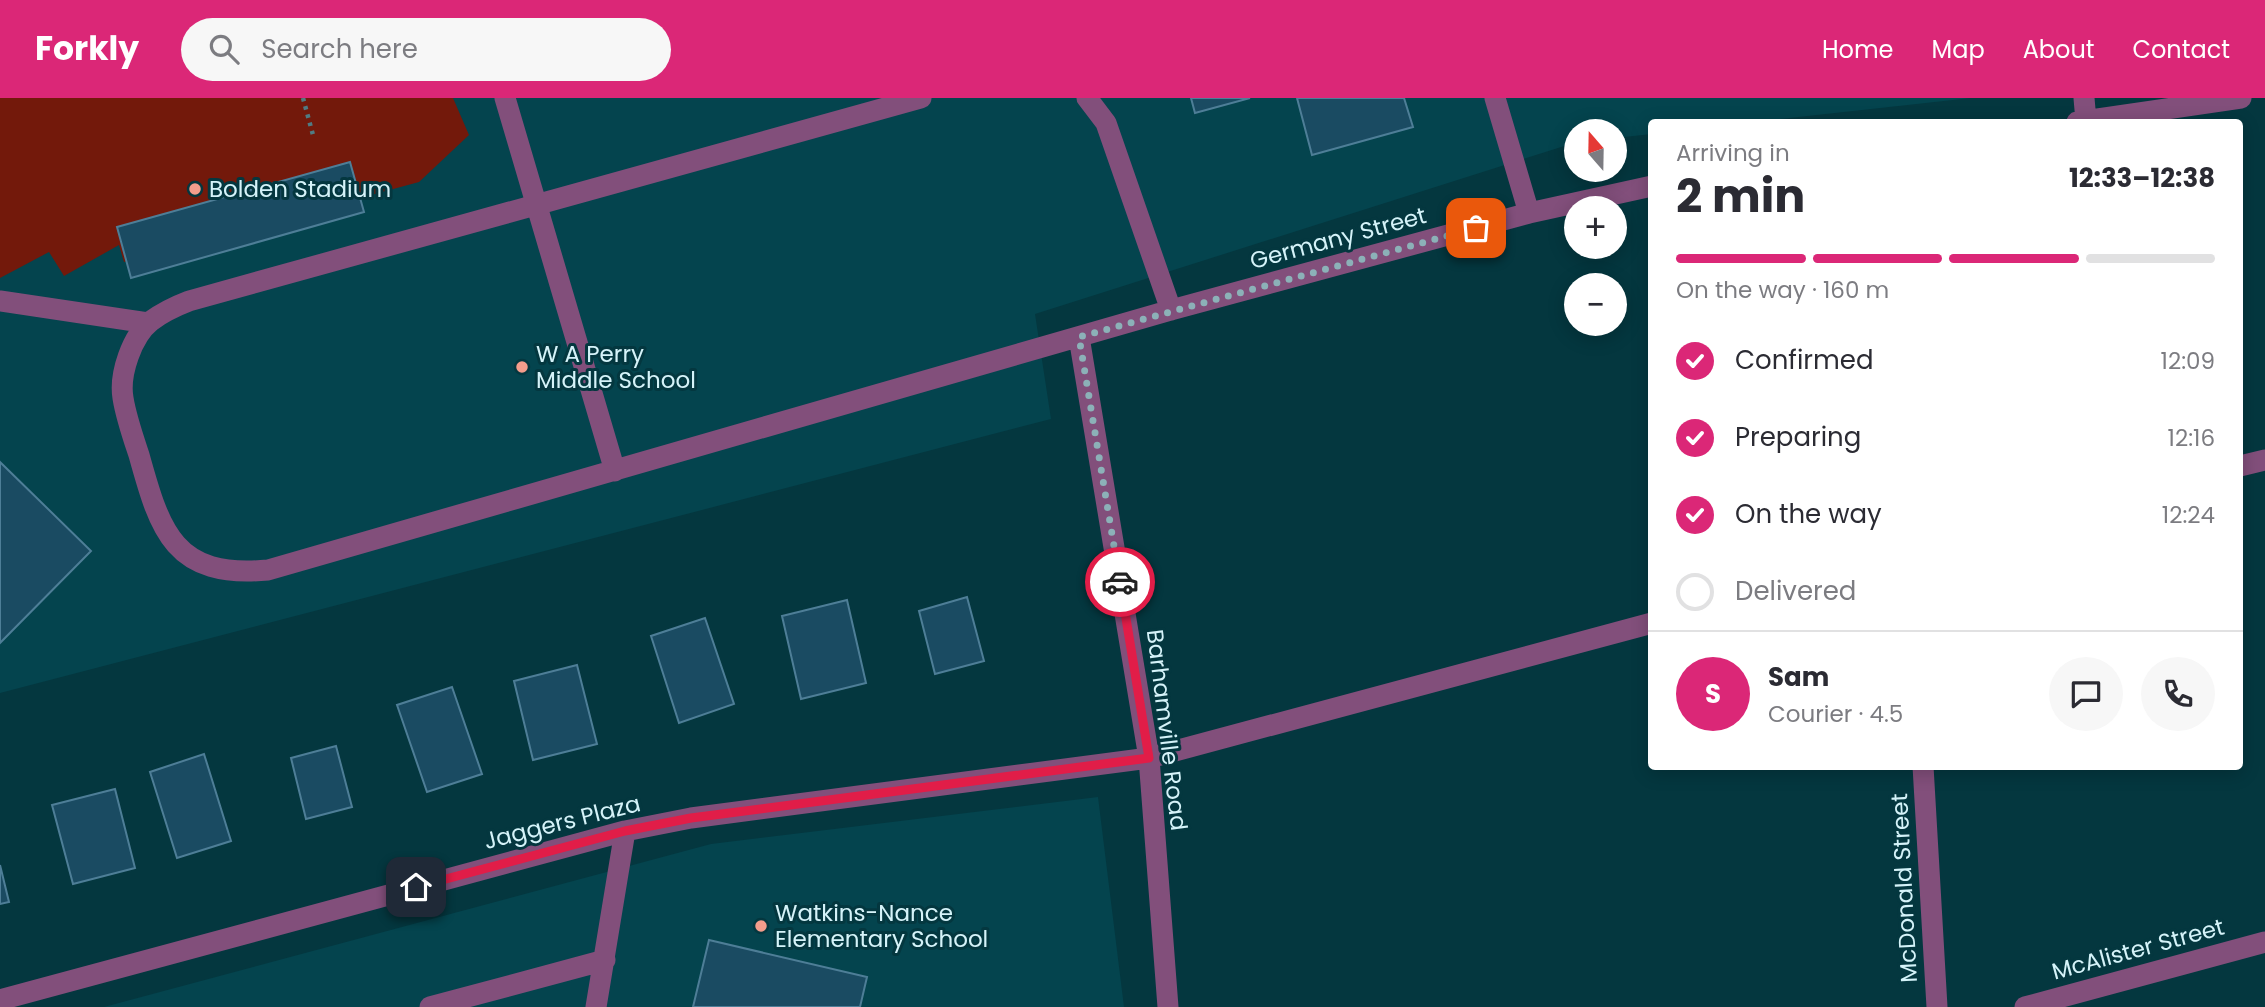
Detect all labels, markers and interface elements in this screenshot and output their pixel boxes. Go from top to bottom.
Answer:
search box [181,18,671,81]
text: Forkly [35,25,139,72]
icon: search [205,30,243,68]
text: Search here [261,31,418,67]
text: Home [1822,33,1894,66]
text: Map [1932,33,1985,66]
text: About [2023,33,2094,66]
text: Contact [2132,33,2230,66]
north arrow [1564,119,1628,182]
map controls [1564,119,1627,336]
text: Arriving in [1676,137,1790,169]
text: 12:33–12:38 [2069,160,2215,196]
text: 2 min [1676,164,1805,228]
place label: Bolden Stadium [209,173,391,205]
marker: Bolden Stadium [187,181,203,197]
button: + [1564,196,1627,259]
pin [1446,198,1506,258]
street label: Germany Street [1246,199,1430,277]
icon: bag [1457,209,1495,247]
button: − [1564,273,1627,336]
text: On the way · 160 m [1676,274,1889,306]
place label: W A Perry Middle School [536,338,696,396]
icon: check [1676,342,1714,380]
text: Confirmed [1735,342,1873,378]
text: 12:09 [2161,345,2215,377]
marker: W A Perry Middle School [514,359,530,375]
icon: check [1676,419,1714,457]
text: Preparing [1735,419,1861,455]
text: 12:16 [2168,422,2215,454]
icon: check [1676,496,1714,534]
text: On the way [1735,496,1882,532]
text: 12:24 [2162,499,2215,531]
courier [1085,547,1155,617]
icon: car [1101,563,1139,601]
text: Delivered [1735,573,1856,609]
street label: Barhamville Road [1139,628,1195,832]
button: chat [2049,657,2123,731]
button: phone [2141,657,2215,731]
text: Sam [1768,659,1829,695]
text: S [1705,676,1721,712]
text: Courier · 4.5 [1768,698,1903,730]
street label: Jaggers Plaza [480,787,644,857]
street label: McDonald Street [1883,792,1925,984]
pin [386,857,446,917]
icon: home [397,868,435,906]
place label: Watkins-Nance Elementary School [775,897,988,955]
street label: McAlister Street [2048,911,2228,987]
marker: Watkins-Nance Elementary School [753,918,769,934]

